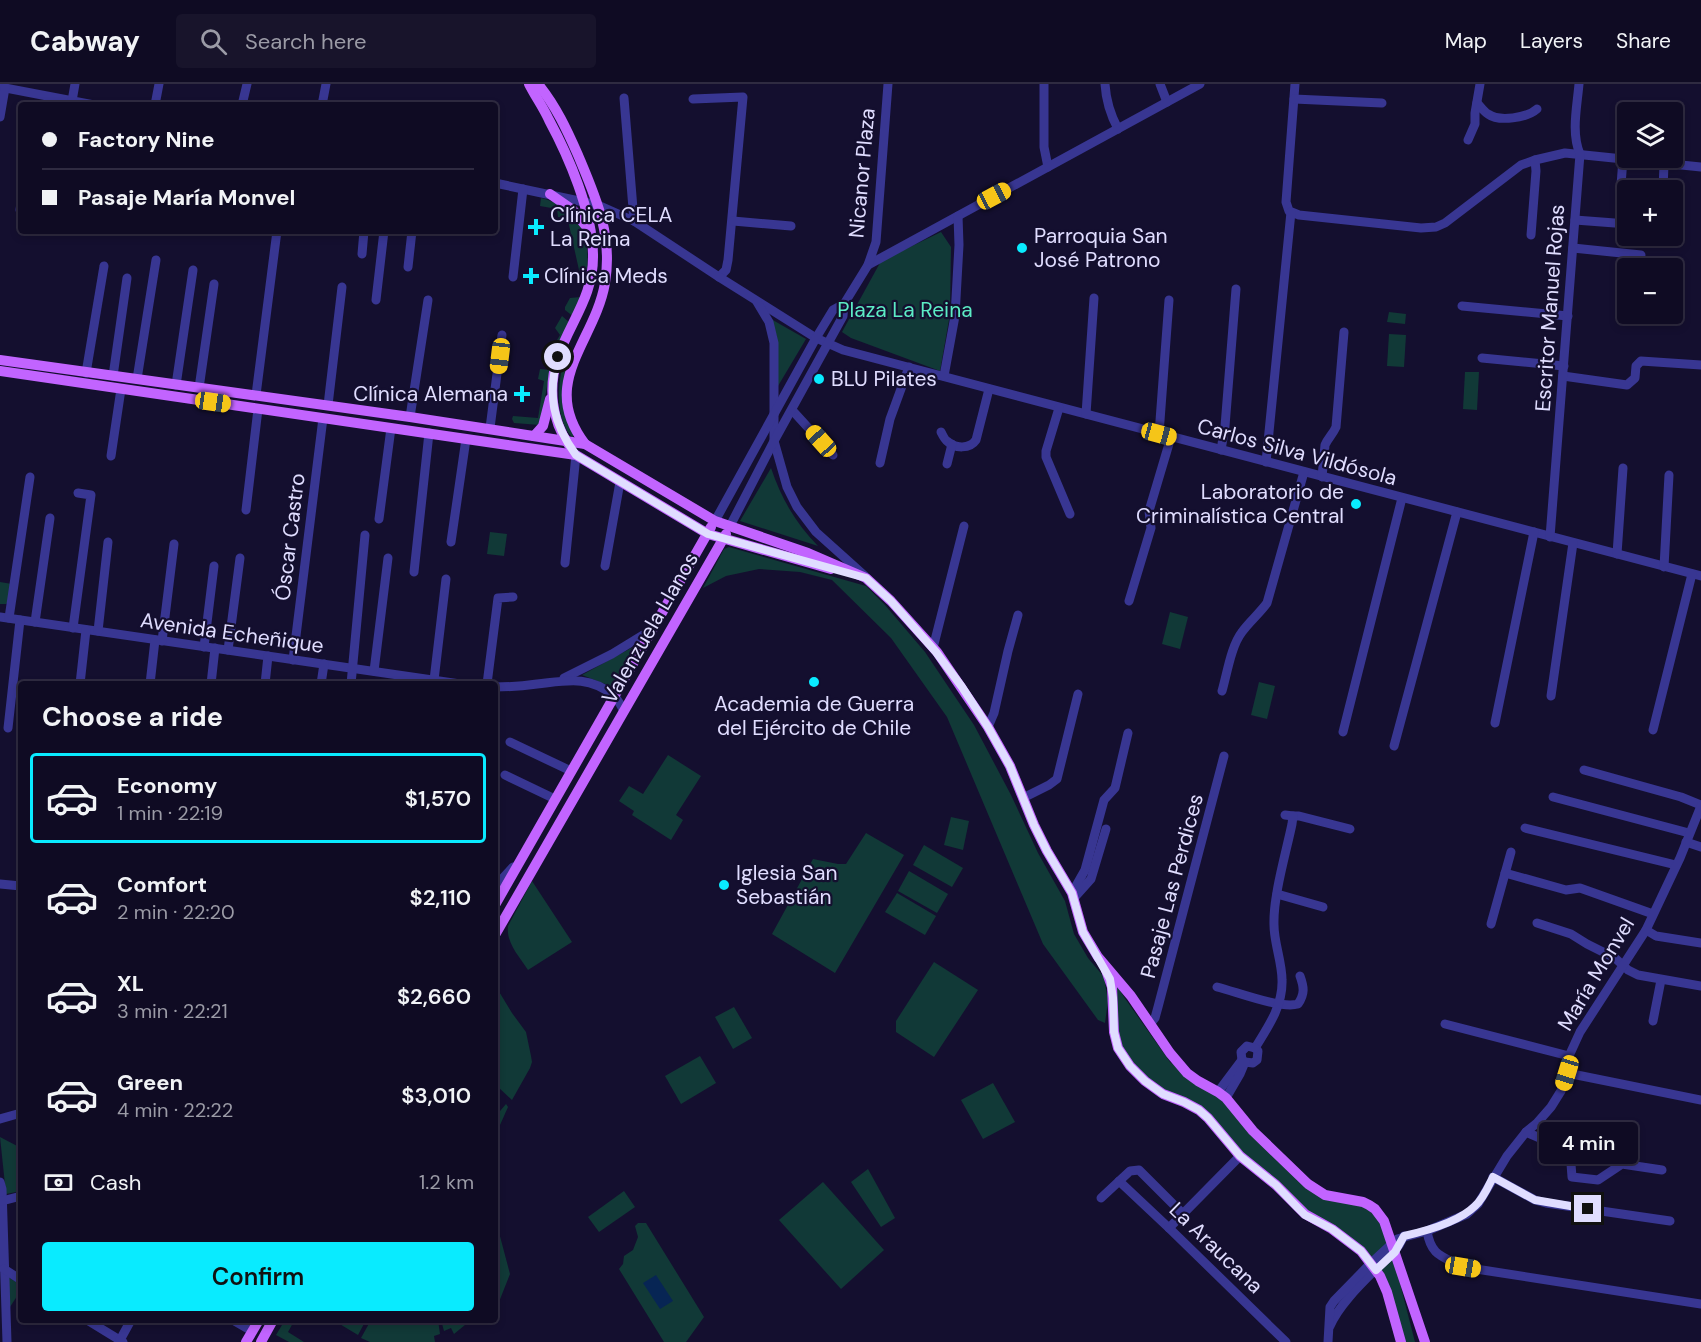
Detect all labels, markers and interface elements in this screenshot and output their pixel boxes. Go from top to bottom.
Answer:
search box [176,14,596,68]
text: Cabway [30,23,140,60]
icon: search [197,25,230,58]
text: Search here [245,27,366,56]
text: Map [1445,27,1487,55]
text: Layers [1520,27,1583,55]
text: Share [1616,27,1671,55]
map controls [1617,102,1683,324]
button: layers [1617,102,1683,168]
street label: Nicanor Plaza [842,107,882,239]
text: Factory Nine [78,125,214,154]
car [974,180,1014,212]
button: + [1617,180,1683,246]
text: Pasaje María Monvel [78,183,295,212]
place label: Clínica CELA La Reina [550,201,673,253]
street label: Escritor Manuel Rojas [1529,203,1571,413]
marker: Clínica CELA La Reina [527,218,545,236]
place label: Parroquia San José Patrono [1034,222,1168,274]
marker: Parroquia San José Patrono [1015,241,1029,255]
button: − [1617,258,1683,324]
place label: Clínica Meds [544,262,668,290]
marker: Clínica Meds [522,267,540,285]
park label: Plaza La Reina [837,296,973,324]
car [489,337,511,375]
route start [544,343,571,370]
place label: BLU Pilates [831,365,937,393]
marker: BLU Pilates [812,372,826,386]
place label: Clínica Alemana [353,380,508,408]
marker: Clínica Alemana [513,385,531,403]
car [194,391,232,413]
street label: Carlos Silva Vildósola [1194,412,1400,492]
car [1139,421,1179,447]
car [802,422,840,460]
street label: Óscar Castro [268,472,312,602]
place label: Laboratorio de Criminalística Central [1136,478,1344,530]
marker: Laboratorio de Criminalística Central [1349,497,1363,511]
street label: Valenzuela Llanos [595,547,705,709]
street label: Avenida Echeñique [139,606,325,660]
marker: Academia de Guerra del Ejército de Chile [807,675,821,689]
place label: Academia de Guerra del Ejército de Chile [714,690,914,742]
text: Choose a ride [42,699,223,734]
icon: car [45,771,99,825]
text: Economy [117,771,217,800]
text: $1,570 [405,784,471,813]
street label: Pasaje Las Perdices [1134,791,1210,981]
text: 1 min · 22:19 [117,800,223,826]
place label: Iglesia San Sebastián [736,859,838,911]
icon: car [45,870,99,924]
text: Comfort [117,870,207,899]
marker: Iglesia San Sebastián [717,878,731,892]
text: $2,110 [410,883,471,912]
text: 2 min · 22:20 [117,899,235,925]
street label: María Monvel [1551,912,1641,1036]
icon: car [45,969,99,1023]
text: XL [117,969,144,998]
text: $2,660 [397,982,471,1011]
text: 3 min · 22:21 [117,998,228,1024]
car [1553,1053,1581,1093]
icon: car [45,1068,99,1122]
text: Green [117,1068,183,1097]
text: $3,010 [401,1081,471,1110]
text: 4 min · 22:22 [117,1097,233,1123]
callout: 4 min [1538,1122,1638,1164]
text: 4 min [1562,1130,1615,1156]
icon: cash [42,1166,75,1199]
text: Cash [90,1168,141,1197]
text: 1.2 km [419,1169,474,1195]
route end [1574,1195,1601,1222]
street label: La Araucana [1163,1196,1269,1300]
button: Confirm [42,1242,474,1311]
car [1444,1255,1482,1279]

